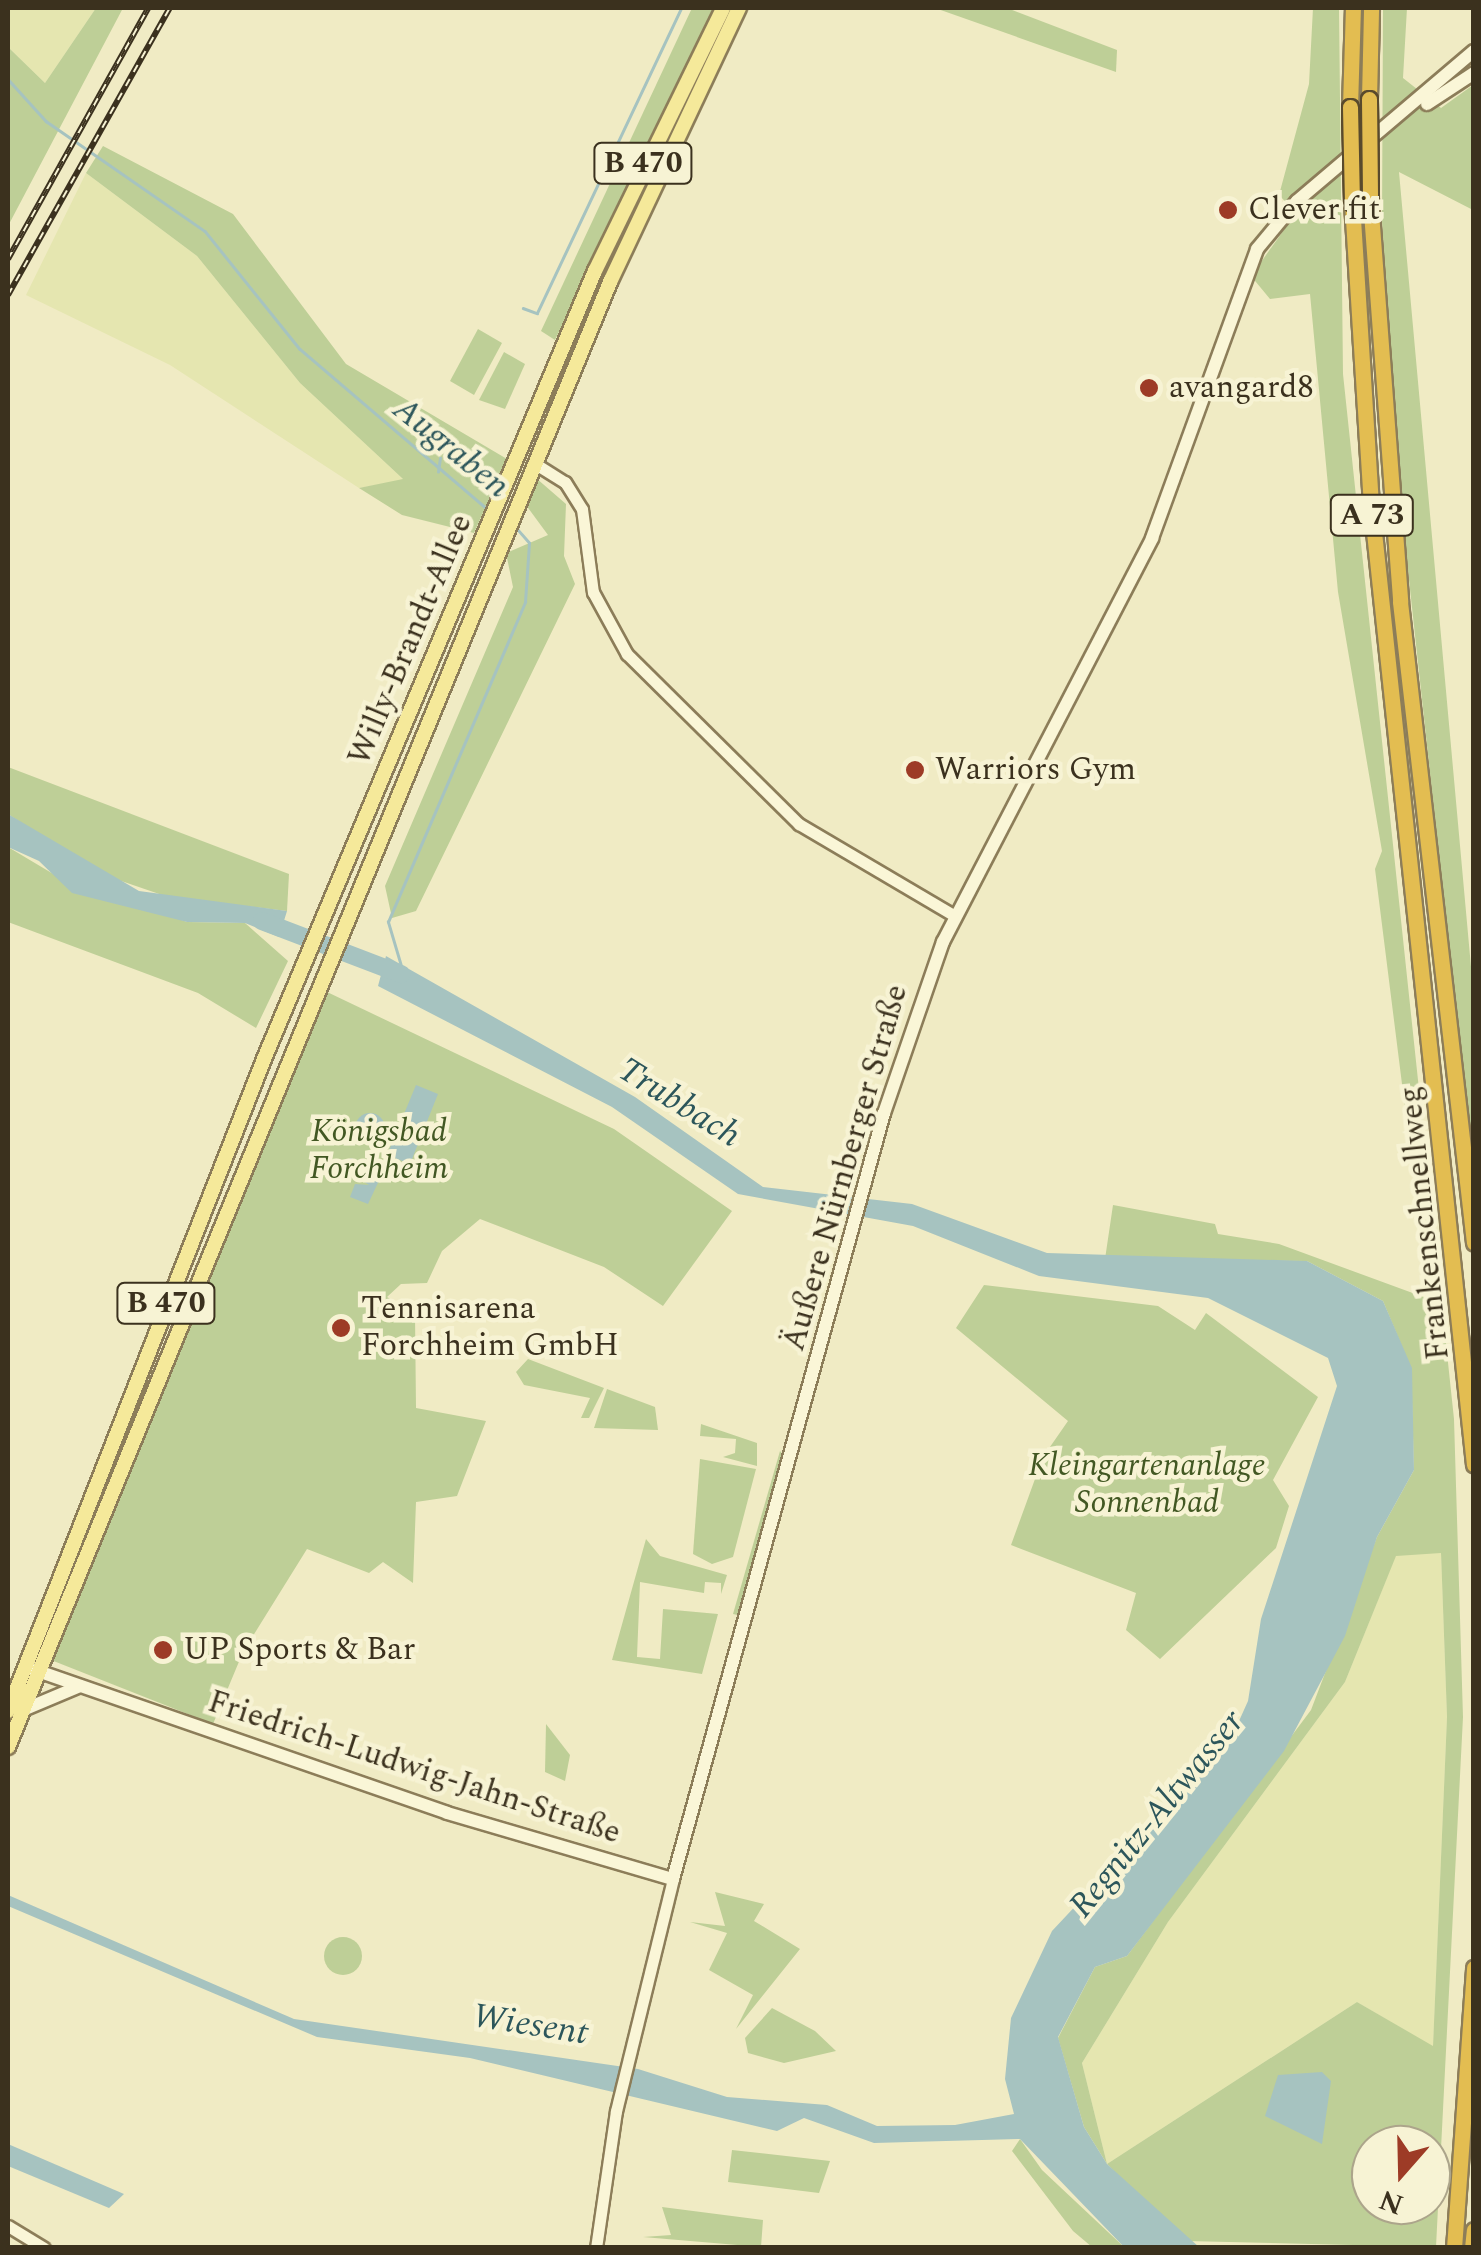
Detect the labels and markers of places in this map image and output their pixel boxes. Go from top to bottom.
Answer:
place label: Clever fit [1248,191,1380,229]
marker: Clever fit [1217,199,1239,221]
place label: avangard8 [1169,369,1314,407]
marker: avangard8 [1138,377,1160,399]
place label: Warriors Gym [935,751,1136,789]
marker: Warriors Gym [904,759,926,781]
place label: Tennisarena Forchheim GmbH [361,1291,619,1366]
marker: Tennisarena Forchheim GmbH [330,1317,352,1339]
place label: UP Sports & Bar [183,1631,415,1669]
marker: UP Sports & Bar [152,1639,174,1661]

